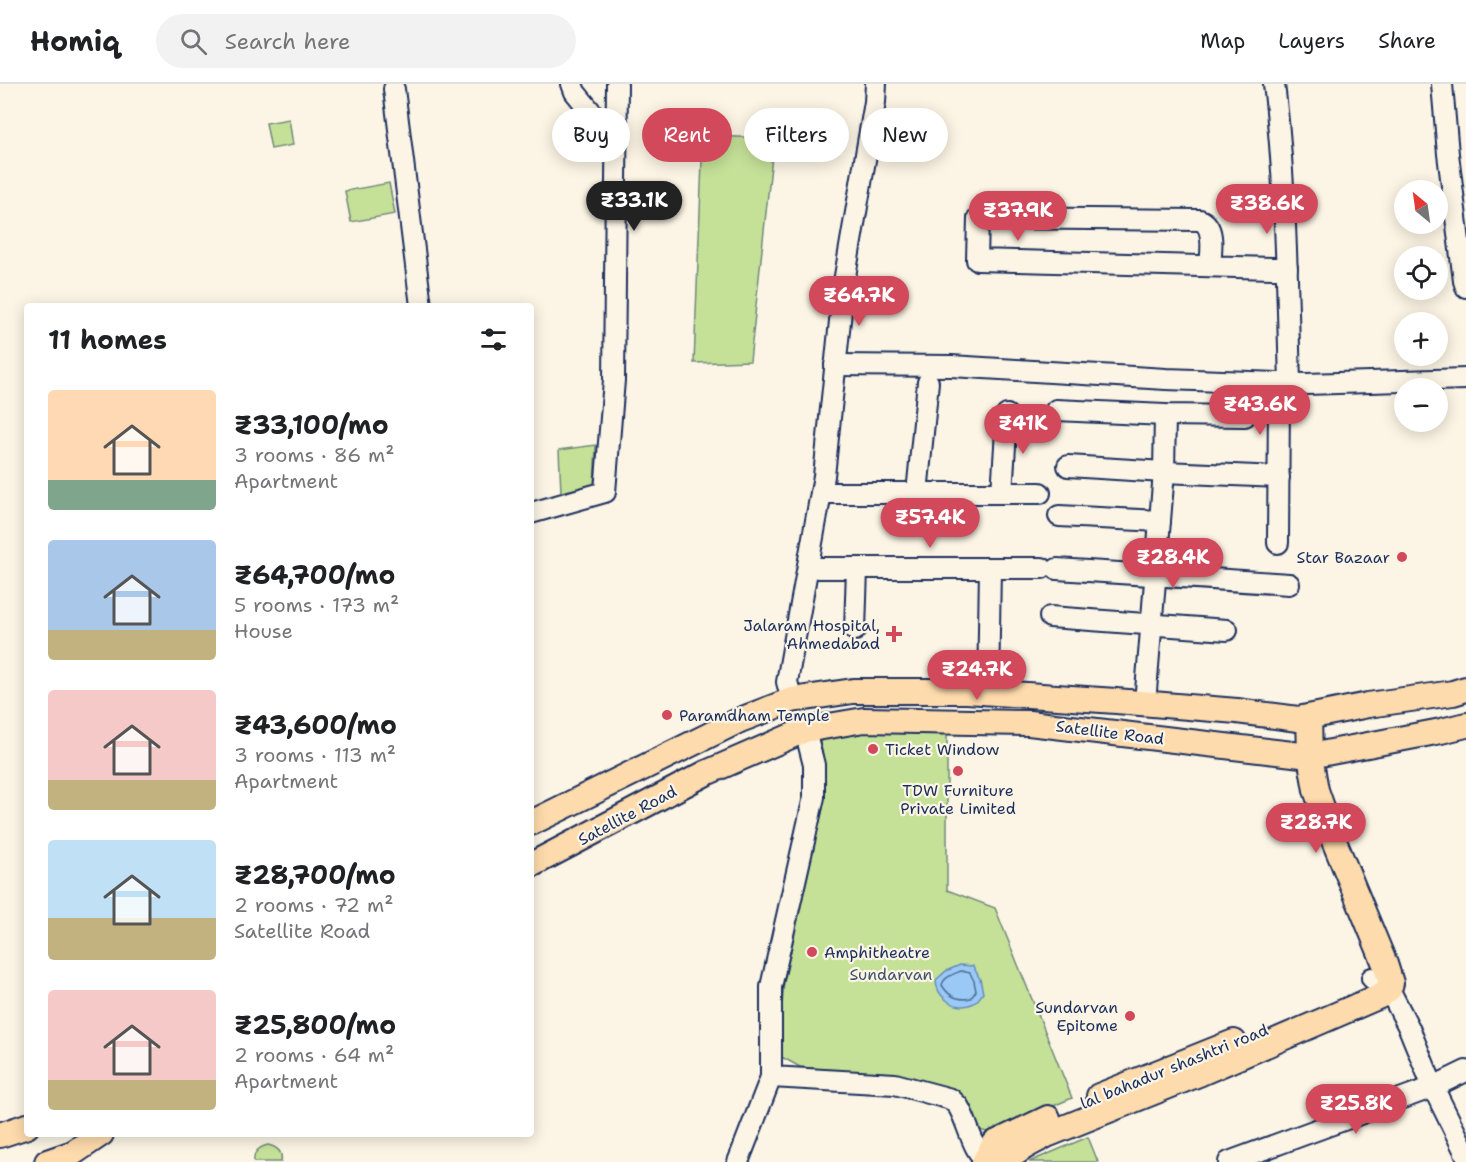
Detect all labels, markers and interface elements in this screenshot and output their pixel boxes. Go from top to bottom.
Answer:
search box [156,14,576,68]
text: Homiq [30,22,120,60]
icon: search [177,25,210,58]
text: Search here [225,27,351,56]
text: Map [1200,27,1245,55]
text: Layers [1278,27,1345,55]
text: Share [1378,27,1436,55]
chip: Buy [552,108,630,162]
chip: Rent [642,108,732,162]
chip: Filters [744,108,849,162]
chip: New [861,108,948,162]
north arrow [1394,180,1448,234]
map controls [1394,180,1448,432]
pin: ₹33.1K [585,181,683,232]
pin: ₹38.6K [1218,184,1316,235]
text: ₹33.1K [600,187,668,213]
text: ₹38.6K [1230,190,1304,216]
pin: ₹37.9K [969,191,1067,242]
text: ₹37.9K [983,197,1053,223]
button: locate [1394,246,1448,300]
pin: ₹64.7K [810,276,908,327]
text: ₹64.7K [823,282,895,308]
button: + [1394,312,1448,366]
text: 11 homes [48,322,167,357]
icon: filters [477,323,510,356]
button: − [1394,378,1448,432]
pin: ₹43.6K [1211,385,1309,436]
text: ₹43.6K [1223,391,1297,417]
pin: ₹41K [987,404,1059,455]
text: ₹33,100/mo [234,407,389,442]
text: ₹41K [998,410,1048,436]
icon: home [96,414,168,486]
text: 3 rooms · 86 m² [234,442,394,468]
text: Apartment [234,468,338,494]
pin: ₹57.4K [881,498,979,549]
text: ₹57.4K [895,504,965,530]
pin: ₹28.4K [1124,538,1222,589]
text: ₹28.4K [1136,544,1210,570]
place label: Star Bazaar [1296,547,1390,568]
marker: Star Bazaar [1395,550,1409,564]
text: ₹64,700/mo [234,557,395,592]
icon: home [96,564,168,636]
text: 5 rooms · 173 m² [234,592,399,618]
place label: Jalaram Hospital, Ahmedabad [743,615,880,654]
text: House [234,618,293,644]
marker: Jalaram Hospital, Ahmedabad [885,625,903,643]
pin: ₹24.7K [928,650,1026,701]
text: ₹24.7K [941,656,1013,682]
place label: Paramdham Temple [679,705,830,726]
text: ₹43,600/mo [234,707,397,742]
marker: Paramdham Temple [660,708,674,722]
icon: home [96,714,168,786]
street label: Satellite Road [1055,715,1165,750]
place label: Ticket Window [885,739,999,760]
text: 3 rooms · 113 m² [234,742,396,768]
marker: Ticket Window [866,742,880,756]
marker: TDW Furniture Private Limited [951,764,965,778]
text: Apartment [234,768,338,794]
place label: TDW Furniture Private Limited [900,780,1016,819]
street label: Satellite Road [574,781,680,850]
pin: ₹28.7K [1267,803,1365,854]
text: ₹28.7K [1280,809,1352,835]
text: ₹28,700/mo [234,857,396,892]
icon: home [96,864,168,936]
text: 2 rooms · 72 m² [234,892,393,918]
text: Satellite Road [234,918,370,944]
place label: Amphitheatre [824,942,930,963]
marker: Amphitheatre [805,945,819,959]
park label: Sundarvan [850,964,933,985]
place label: Sundarvan Epitome [1035,997,1118,1036]
text: ₹25,800/mo [234,1007,396,1042]
marker: Sundarvan Epitome [1123,1009,1137,1023]
icon: home [96,1014,168,1086]
street label: lal bahadur shashtri road [1077,1019,1271,1114]
text: 2 rooms · 64 m² [234,1042,394,1068]
text: Apartment [234,1068,338,1094]
pin: ₹25.8K [1307,1084,1405,1135]
text: ₹25.8K [1320,1090,1392,1116]

